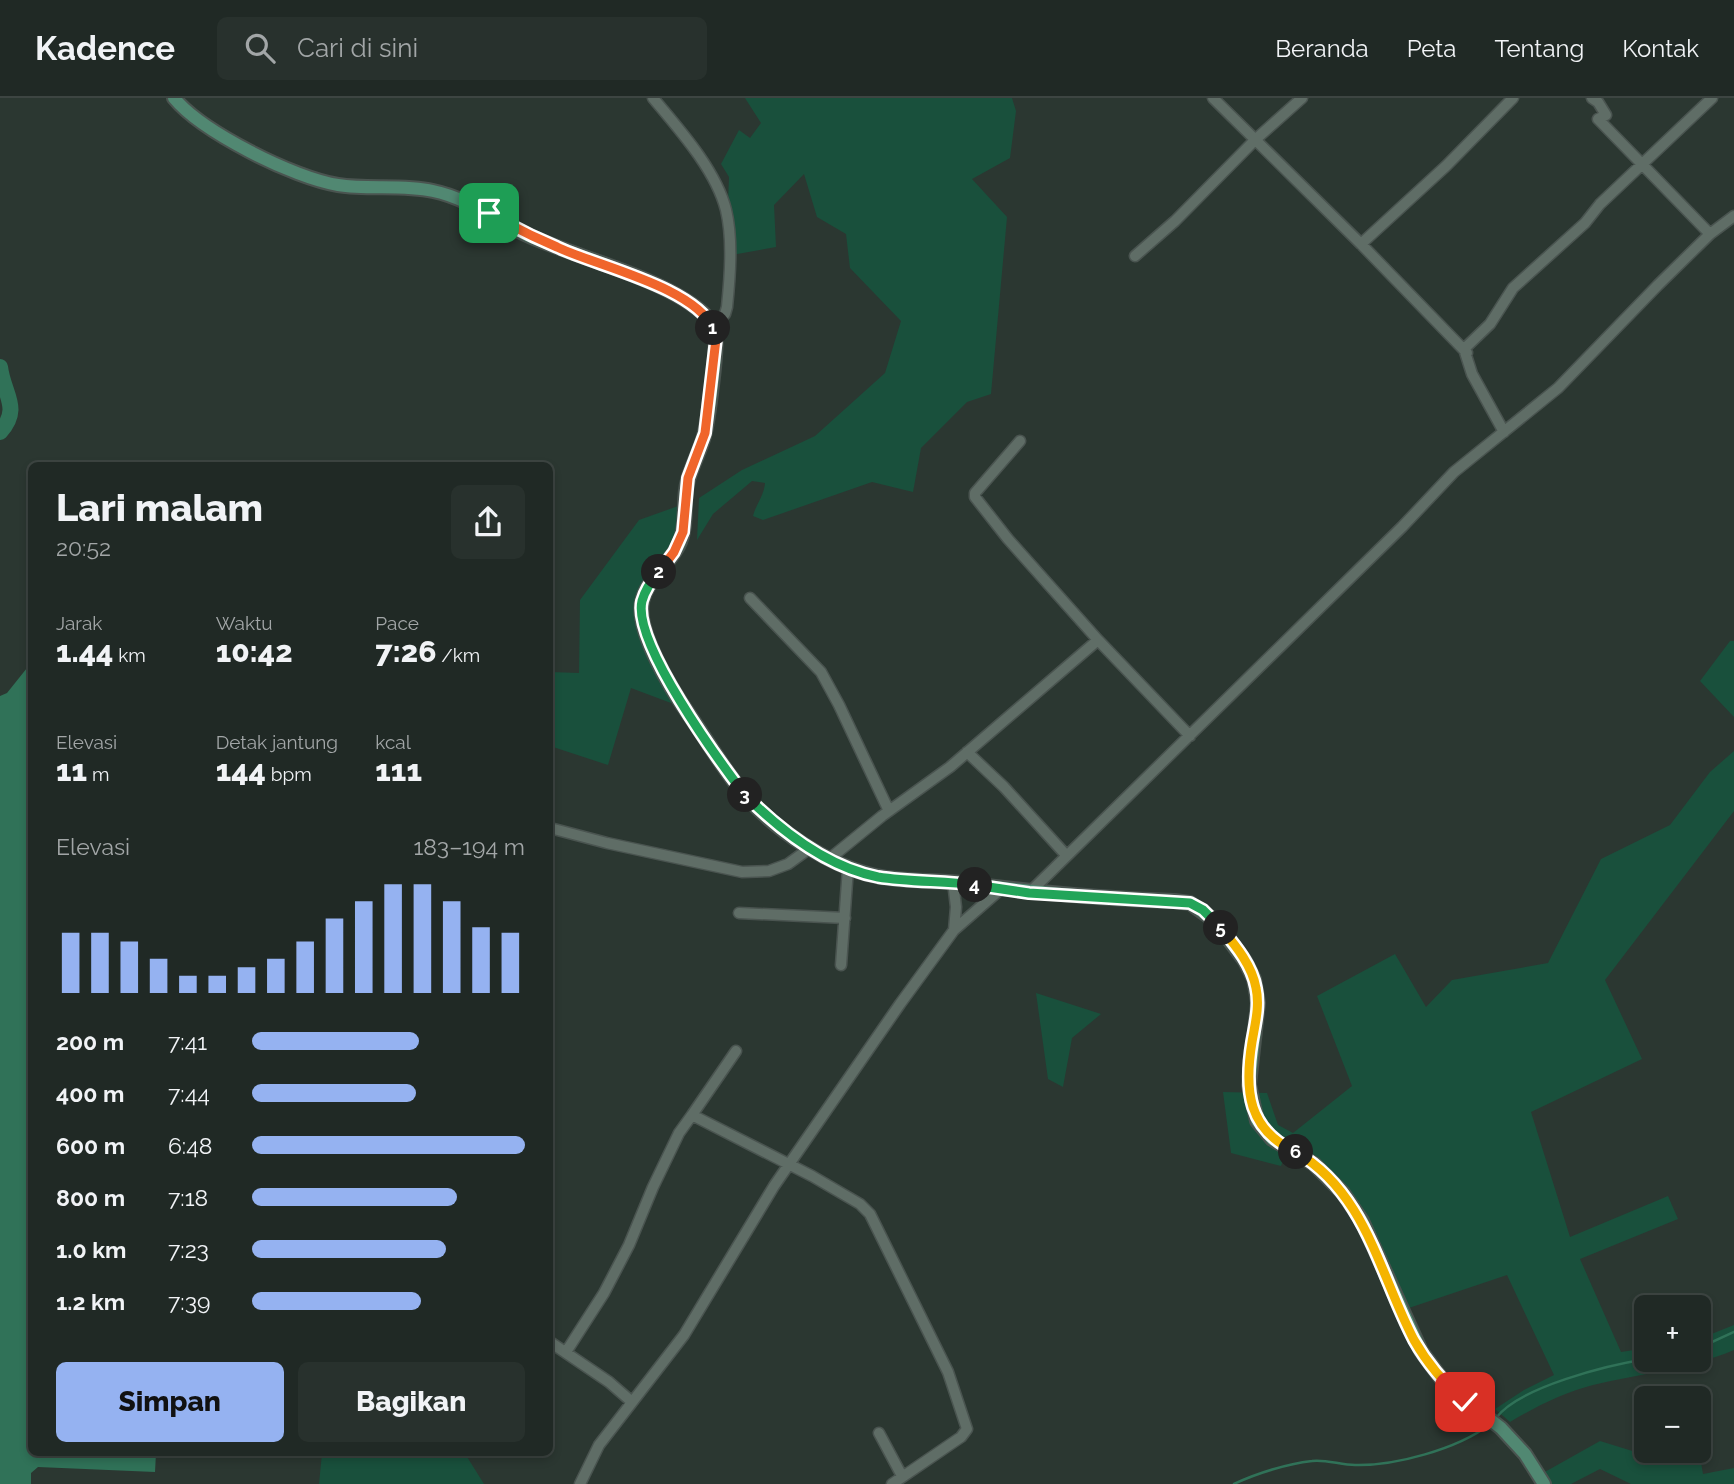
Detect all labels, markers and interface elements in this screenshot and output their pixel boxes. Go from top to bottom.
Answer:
search box [217,17,707,80]
text: Kadence [35,29,175,68]
icon: search [241,29,279,67]
text: Cari di sini [297,33,418,63]
text: Beranda [1275,34,1369,63]
text: Peta [1407,34,1456,63]
text: Tentang [1494,34,1584,63]
text: Kontak [1622,34,1699,63]
pin [459,183,519,243]
icon: arrive [470,194,508,232]
pin: 1 [696,310,730,345]
text: 1 [708,316,717,338]
text: Lari malam [56,485,263,530]
button: share [451,485,525,559]
text: 20:52 [56,534,111,561]
pin: 2 [642,554,676,589]
text: 2 [653,560,664,582]
text: Jarak [56,612,102,634]
text: Waktu [216,612,273,634]
text: Pace [375,612,419,634]
text: 1.44 [56,634,113,669]
text: 10:42 [216,634,293,669]
text: 7:26 [375,634,436,669]
text: km [113,644,146,666]
text: /km [436,644,480,666]
text: Elevasi [56,731,117,753]
text: Detak jantung [216,731,338,753]
text: kcal [375,731,411,753]
text: 11 [56,753,87,788]
text: 144 [216,753,266,788]
text: 111 [375,753,422,788]
text: m [87,763,109,785]
text: bpm [266,763,312,785]
pin: 3 [728,778,762,812]
text: 3 [739,783,750,805]
text: Elevasi [56,833,130,860]
text: 183–194 m [413,833,525,860]
pin: 4 [958,868,992,902]
text: 4 [969,873,980,895]
pin: 5 [1204,910,1238,946]
text: 5 [1215,916,1226,938]
text: 200 m [56,1028,124,1055]
text: 7:41 [168,1028,207,1055]
text: 400 m [56,1080,124,1107]
text: 7:44 [168,1080,210,1107]
text: 600 m [56,1132,125,1159]
text: 6:48 [168,1132,212,1159]
pin: 6 [1278,1134,1314,1170]
text: 6 [1290,1140,1301,1162]
text: 800 m [56,1184,125,1211]
text: 7:18 [168,1184,208,1211]
text: 1.0 km [56,1236,126,1263]
text: 7:23 [168,1236,209,1263]
text: 1.2 km [56,1288,125,1315]
text: 7:39 [168,1288,210,1315]
map controls [1634,1295,1711,1463]
button: + [1634,1295,1711,1372]
button: Simpan [56,1362,284,1442]
button: Bagikan [298,1362,525,1442]
pin [1435,1372,1495,1432]
icon: check [1446,1383,1484,1421]
button: − [1634,1386,1711,1463]

